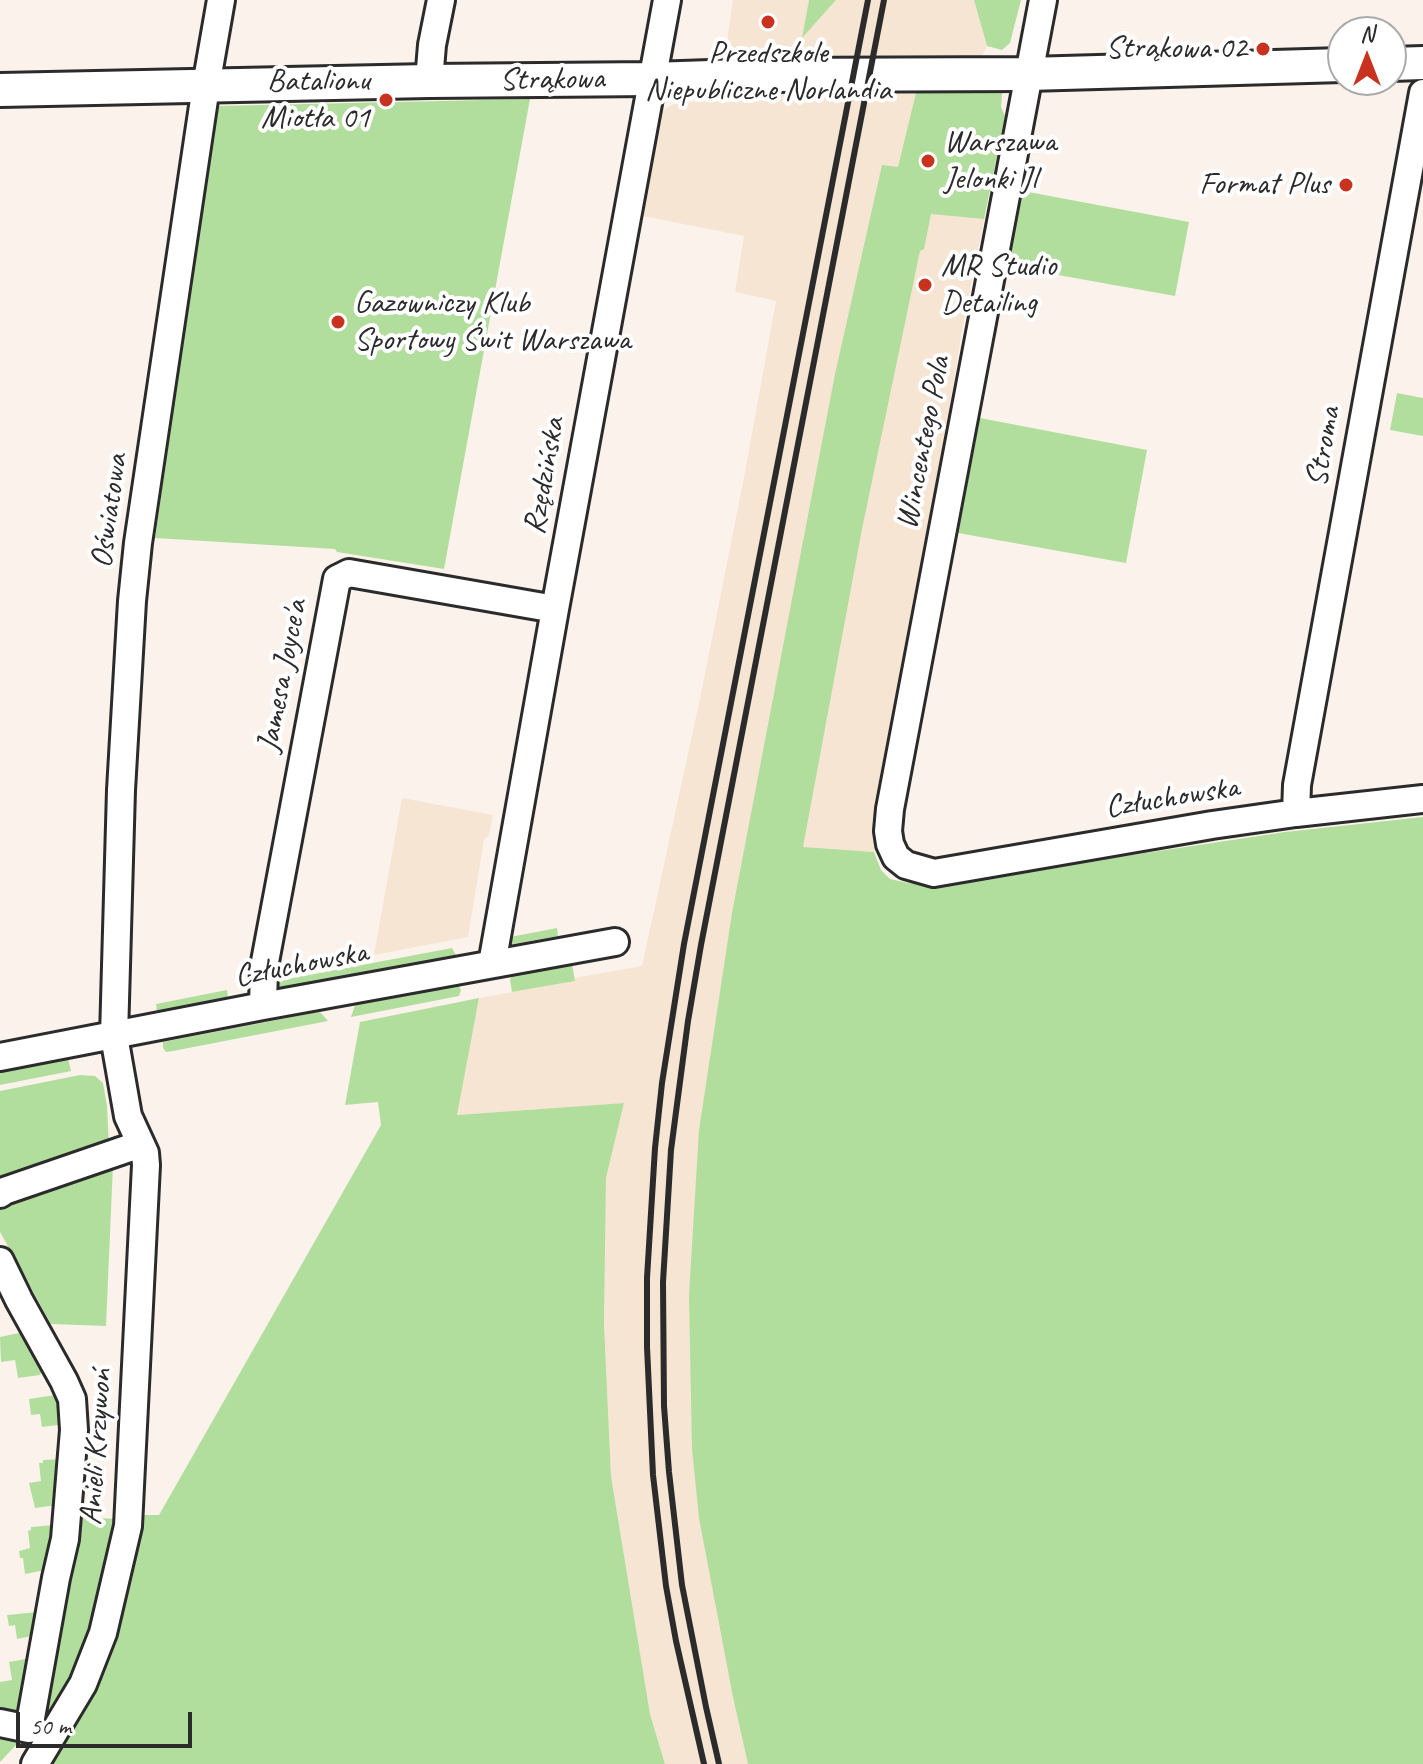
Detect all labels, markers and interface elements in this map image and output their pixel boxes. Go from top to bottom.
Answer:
marker: Przedszkole Niepubliczne Norlandia [759,13,777,31]
north arrow [1327,16,1407,96]
text: N [1360,20,1374,48]
place label: Strąkowa 02 [1105,30,1247,68]
place label: Przedszkole Niepubliczne Norlandia [645,35,891,110]
marker: Strąkowa 02 [1254,40,1272,58]
street label: Strąkowa [499,60,605,100]
place label: Batalionu Miotła 01 [261,63,370,138]
marker: Batalionu Miotła 01 [377,91,395,109]
place label: Warszawa Jelonki Jl [944,124,1056,199]
marker: Warszawa Jelonki Jl [919,152,937,170]
place label: Format Plus [1199,166,1330,204]
marker: Format Plus [1337,176,1355,194]
place label: MR Studio Detailing [941,248,1056,323]
marker: MR Studio Detailing [916,276,934,294]
place label: Gazowniczy Klub Sportowy Świt Warszawa [354,285,630,360]
marker: Gazowniczy Klub Sportowy Świt Warszawa [329,313,347,331]
street label: Wincentego Pola [888,353,960,533]
street label: Stroma [1298,404,1350,490]
street label: Rzędzińska [516,415,574,537]
street label: Oświatowa [83,451,137,571]
street label: Jamesa Joyce'a [249,597,317,755]
street label: Człuchowska [1103,769,1241,827]
street label: Człuchowska [231,933,371,997]
street label: Anieli Krzywoń [72,1368,122,1526]
scale bar [20,1696,196,1746]
text: 50 m [30,1711,71,1741]

